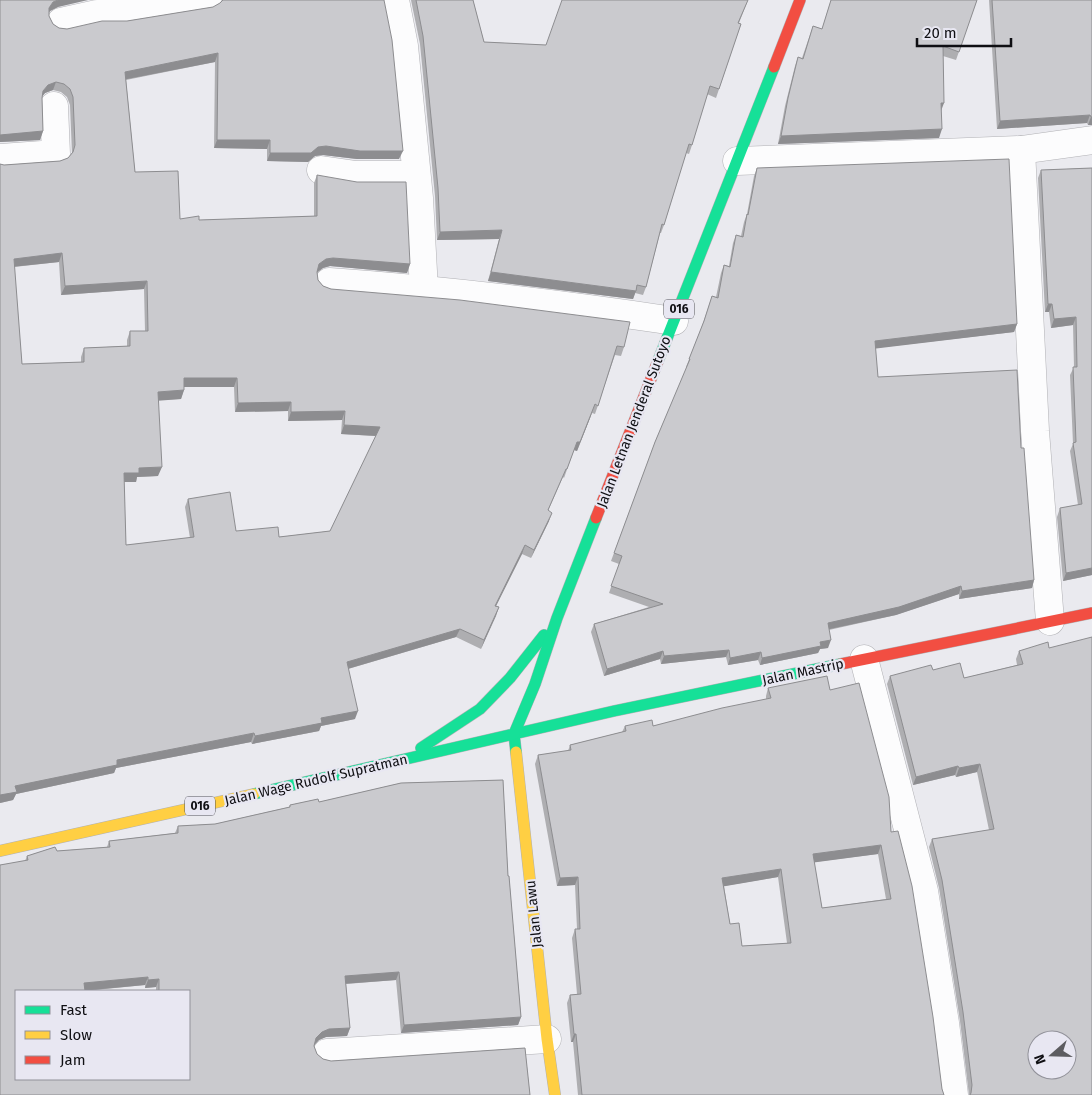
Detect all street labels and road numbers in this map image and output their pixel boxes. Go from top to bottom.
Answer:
road number: 016 [664,300,694,318]
street label: Jalan Letnan Jenderal Sutoyo [593,334,675,510]
street label: Jalan Mastrip [761,655,845,689]
street label: Jalan Wage Rudolf Supratman [223,751,409,809]
road number: 016 [185,796,215,816]
street label: Jalan Lawu [522,879,546,949]

